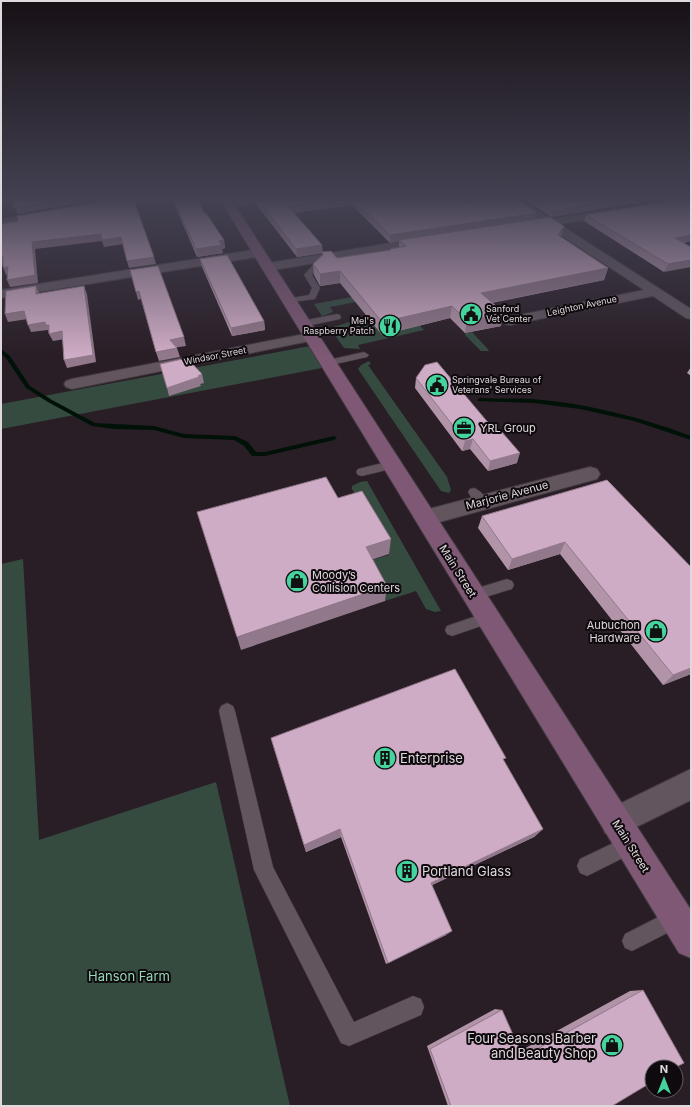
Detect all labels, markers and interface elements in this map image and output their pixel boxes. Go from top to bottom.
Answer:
street label: Leighton Avenue [546,293,618,318]
public building icon: Sanford Vet Center [458,301,484,327]
place label: Sanford Vet Center [486,303,532,324]
restaurant icon: Mel's Raspberry Patch [377,313,403,339]
place label: Mel's Raspberry Patch [303,315,374,336]
street label: Windsor Street [183,344,247,367]
public building icon: Springvale Bureau of Veterans' Services [424,372,450,398]
place label: Springvale Bureau of Veterans' Services [452,374,542,395]
office icon: YRL Group [451,415,477,441]
place label: YRL Group [480,421,536,435]
street label: Marjorie Avenue [464,477,550,513]
street label: Main Street [436,542,480,600]
shop icon: Moody’s Collision Centers [284,568,310,594]
place label: Moody’s Collision Centers [312,568,400,595]
place label: Aubuchon Hardware [587,618,640,645]
shop icon: Aubuchon Hardware [643,618,669,644]
building icon: Enterprise [372,745,398,771]
place label: Enterprise [400,750,463,766]
street label: Main Street [609,817,653,875]
building icon: Portland Glass [394,858,420,884]
place label: Portland Glass [422,863,511,879]
park label: Hanson Farm [88,968,170,984]
place label: Four Seasons Barber and Beauty Shop [467,1030,596,1061]
shop icon: Four Seasons Barber and Beauty Shop [599,1032,625,1058]
north arrow [644,1059,684,1099]
text: N [660,1062,668,1076]

